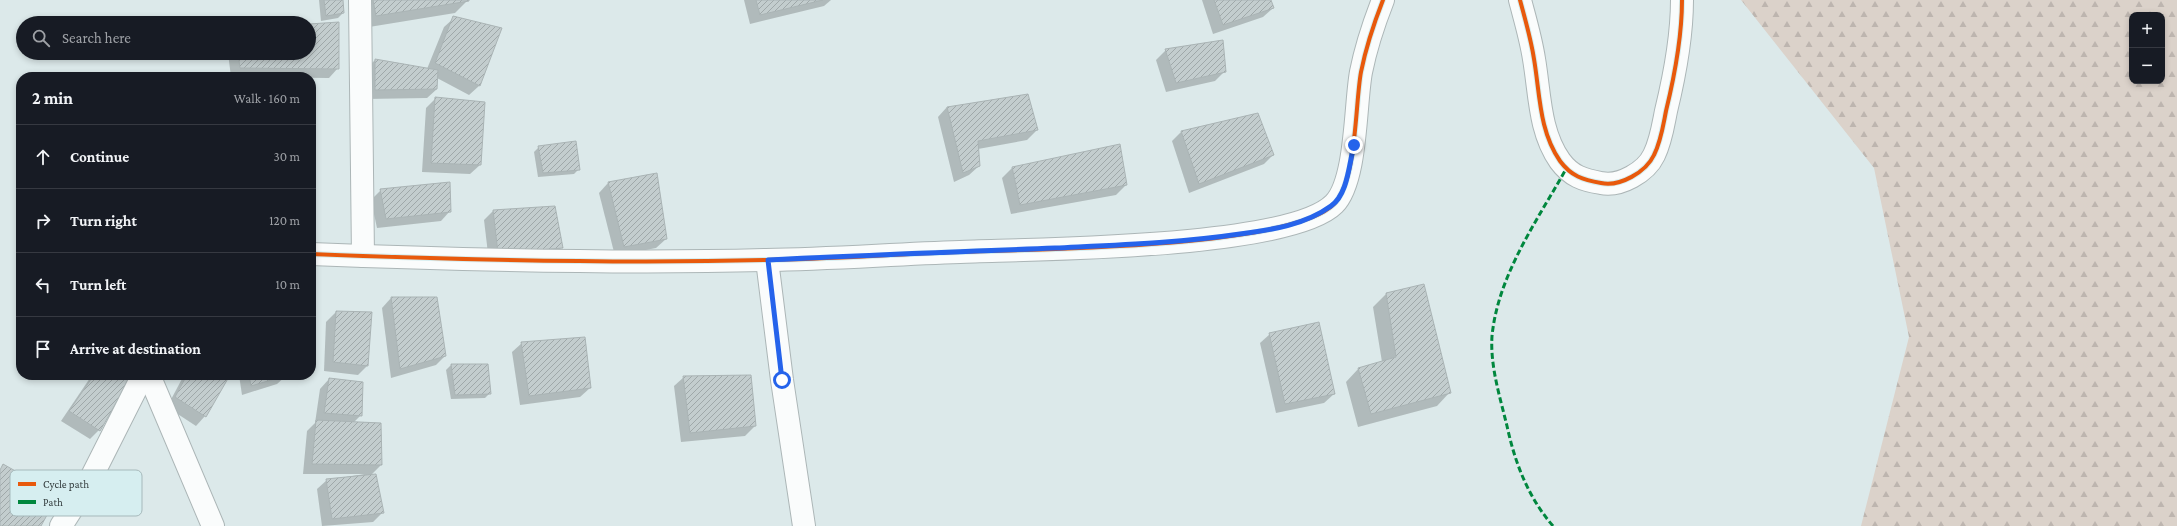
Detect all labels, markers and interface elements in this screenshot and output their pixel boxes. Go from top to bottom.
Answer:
map controls [2129,12,2165,84]
button: + [2129,12,2165,48]
search box [16,16,316,60]
icon: search [30,27,52,49]
text: Search here [62,30,131,46]
button: − [2129,48,2165,84]
text: 2 min [32,89,73,108]
text: Walk · 160 m [234,91,300,106]
route end [1345,136,1363,154]
icon: ahead [32,146,54,168]
text: Continue [70,149,129,165]
text: 30 m [274,149,300,164]
icon: right [32,210,54,232]
text: Turn right [70,213,137,229]
text: 120 m [269,213,300,228]
icon: left [32,274,54,296]
text: Turn left [70,277,126,293]
text: 10 m [275,277,300,292]
icon: arrive [32,338,54,360]
text: Arrive at destination [70,341,201,357]
route start [773,371,791,389]
legend [10,470,142,516]
text: Cycle path [43,478,89,491]
text: Path [43,496,63,508]

